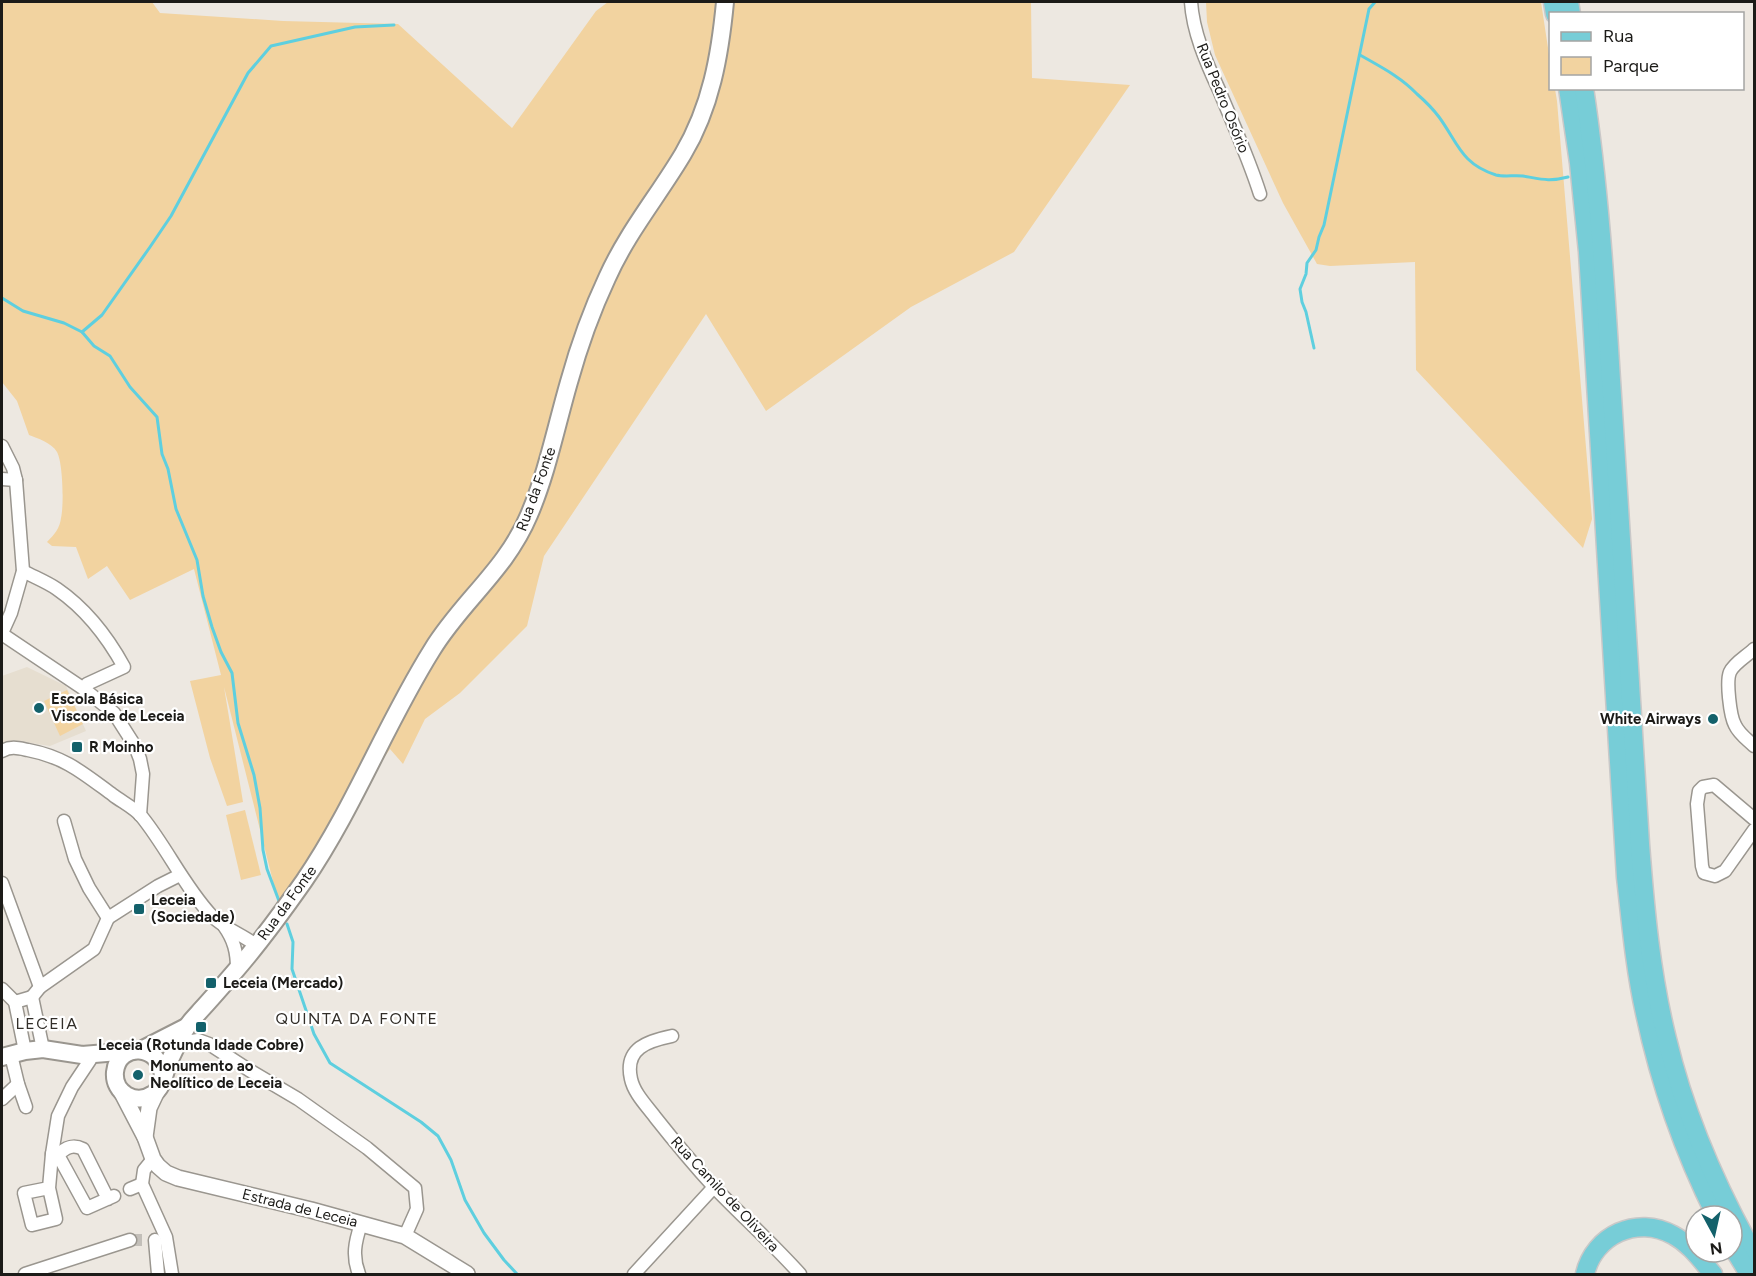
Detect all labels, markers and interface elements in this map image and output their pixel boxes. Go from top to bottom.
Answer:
legend [1549,12,1744,90]
text: Rua [1603,25,1634,47]
street label: Rua Pedro Osório [1193,41,1253,156]
text: Parque [1603,55,1659,77]
street label: Rua da Fonte [512,444,560,534]
place label: Escola Básica Visconde de Leceia [51,690,185,725]
marker: Escola Básica Visconde de Leceia [32,701,46,715]
place label: White Airways [1600,710,1701,728]
marker: White Airways [1706,712,1720,726]
place label: R Moinho [89,738,154,756]
marker: R Moinho [70,740,84,754]
street label: Rua da Fonte [254,862,320,944]
place label: Leceia (Sociedade) [151,891,235,926]
marker: Leceia (Sociedade) [132,902,146,916]
place label: Leceia (Mercado) [223,974,344,992]
marker: Leceia (Mercado) [204,976,218,990]
district label: QUINTA DA FONTE [275,1009,439,1028]
district label: LECEIA [16,1014,78,1033]
marker: Leceia (Rotunda Idade Cobre) [194,1020,208,1034]
place label: Leceia (Rotunda Idade Cobre) [98,1036,304,1054]
place label: Monumento ao Neolítico de Leceia [150,1057,282,1092]
marker: Monumento ao Neolítico de Leceia [131,1068,145,1082]
street label: Rua Camilo de Oliveira [667,1133,783,1255]
street label: Estrada de Leceia [240,1185,360,1231]
north arrow [1684,1204,1744,1264]
text: N [1709,1238,1723,1259]

